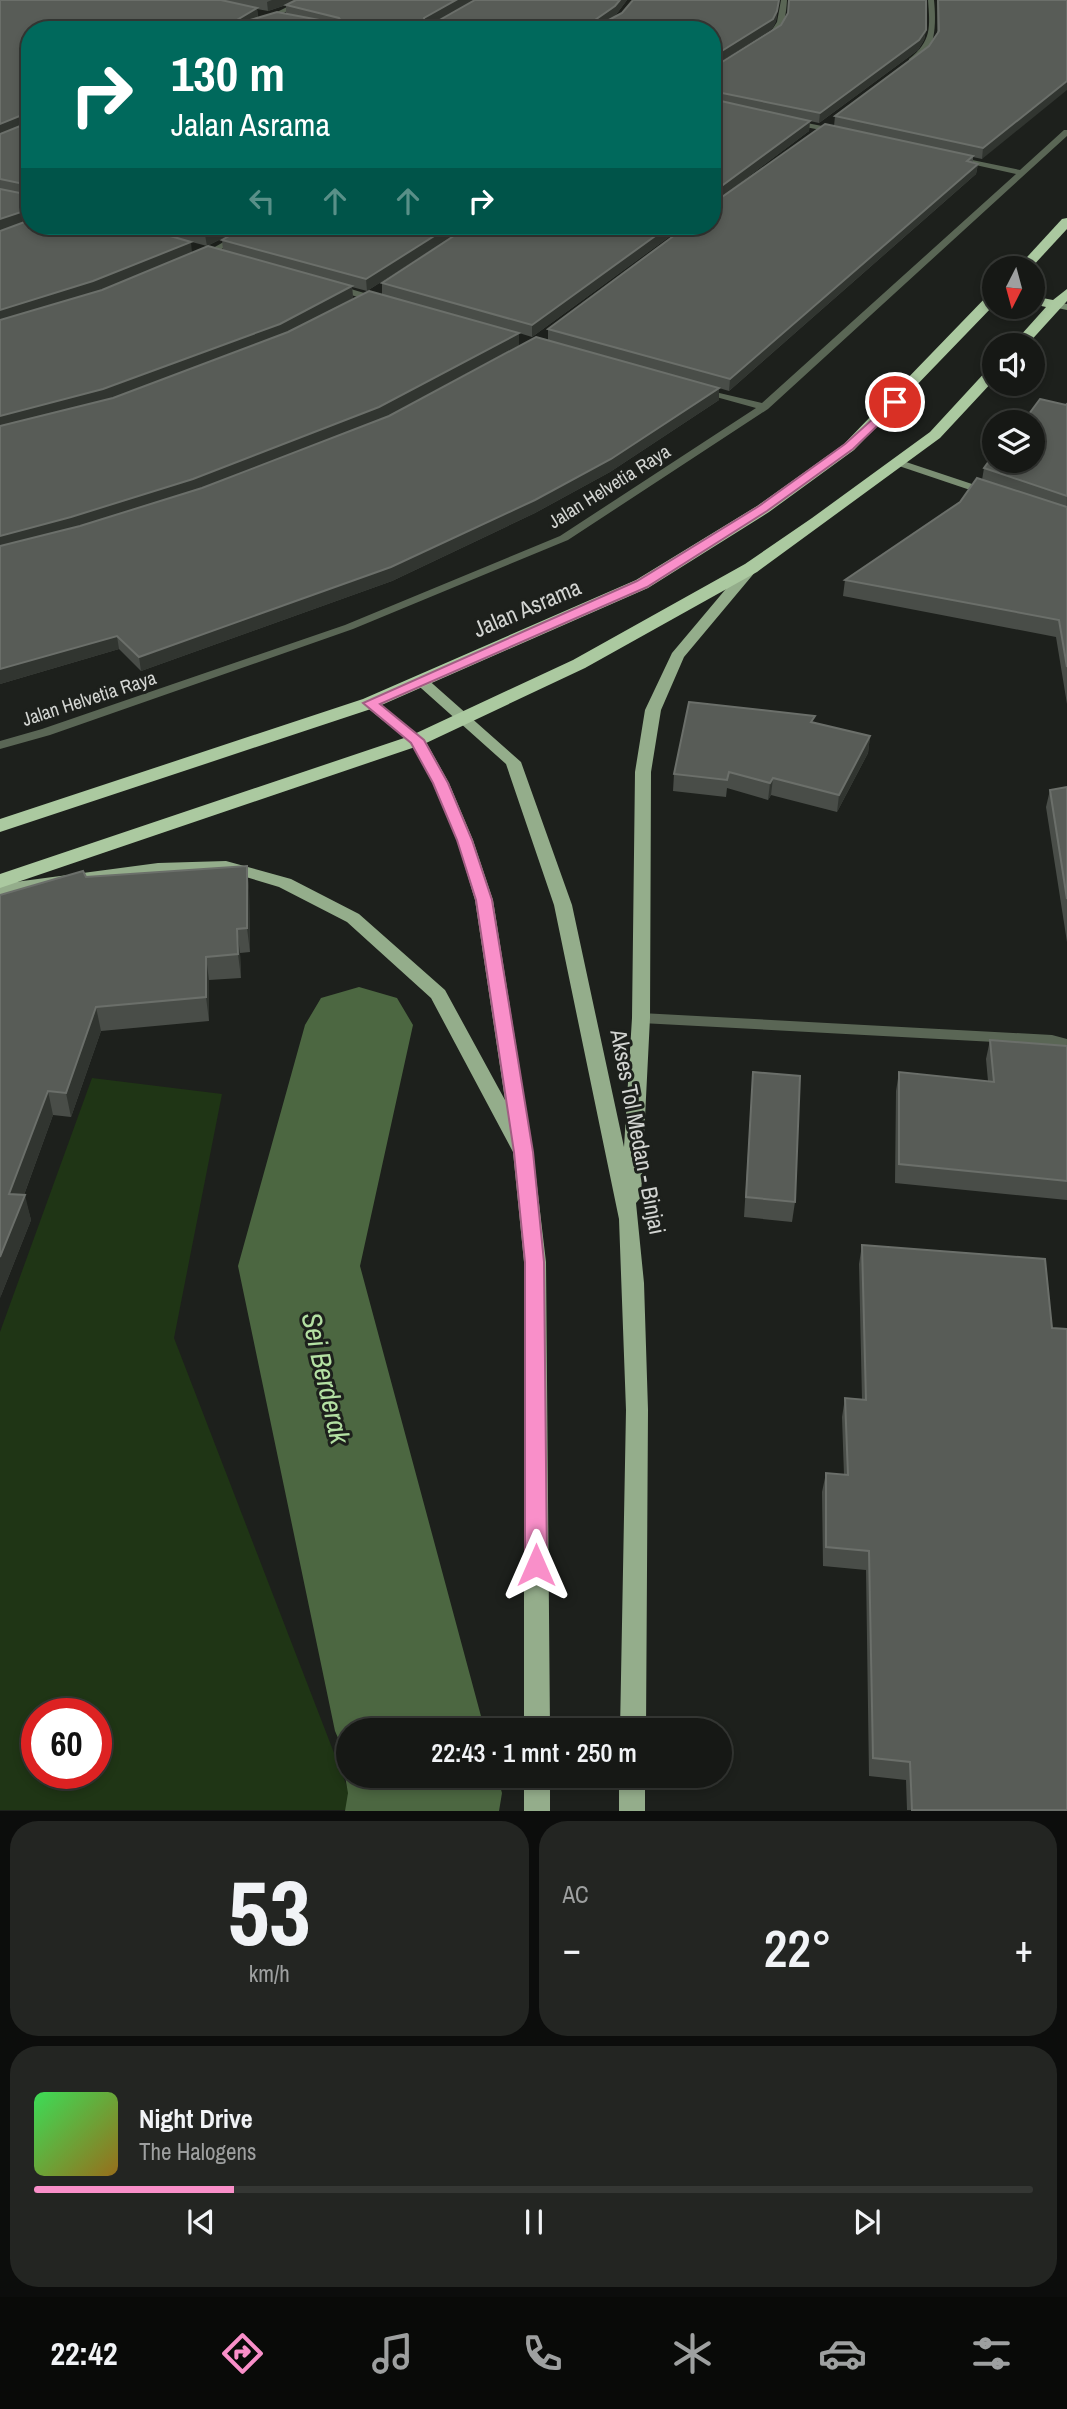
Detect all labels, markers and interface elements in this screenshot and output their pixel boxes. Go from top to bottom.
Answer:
text: 130 m [171,40,285,106]
icon: right [56,49,147,140]
text: Jalan Asrama [171,103,330,146]
icon: left [243,182,281,220]
icon: ahead [316,182,354,220]
icon: ahead [389,182,427,220]
icon: right [462,182,500,220]
north arrow [982,256,1045,318]
map controls [982,256,1045,473]
button: sound [982,333,1045,396]
pin [865,372,925,432]
icon: arrive [876,383,914,421]
button: layers [982,410,1045,473]
street label: Jalan Helvetia Raya [543,438,675,534]
street label: Jalan Asrama [468,571,586,644]
street label: Jalan Helvetia Raya [19,664,160,732]
street label: Akses Tol Medan - Binjai [603,1026,674,1237]
water label: Sei Berderak [292,1308,360,1449]
position arrow [499,1528,573,1602]
speed limit sign: 60 [21,1698,112,1789]
text: 22:43 · 1 mnt · 250 m [431,1735,637,1770]
text: 53 [228,1851,311,1973]
text: AC [563,1879,589,1910]
text: 22° [764,1913,832,1983]
text: − [563,1923,581,1974]
text: + [1015,1923,1033,1974]
text: km/h [249,1958,290,1989]
text: Night Drive [139,2101,253,2136]
text: The Halogens [139,2136,256,2167]
icon: previous [182,2203,220,2241]
icon: pause [515,2203,553,2241]
icon: next [848,2203,886,2241]
icon: directions [218,2329,267,2378]
icon: music [368,2329,417,2378]
icon: phone [518,2329,567,2378]
icon: climate [668,2329,717,2378]
icon: car [818,2329,867,2378]
icon: filters [967,2329,1016,2378]
text: 22:42 [50,2332,118,2375]

